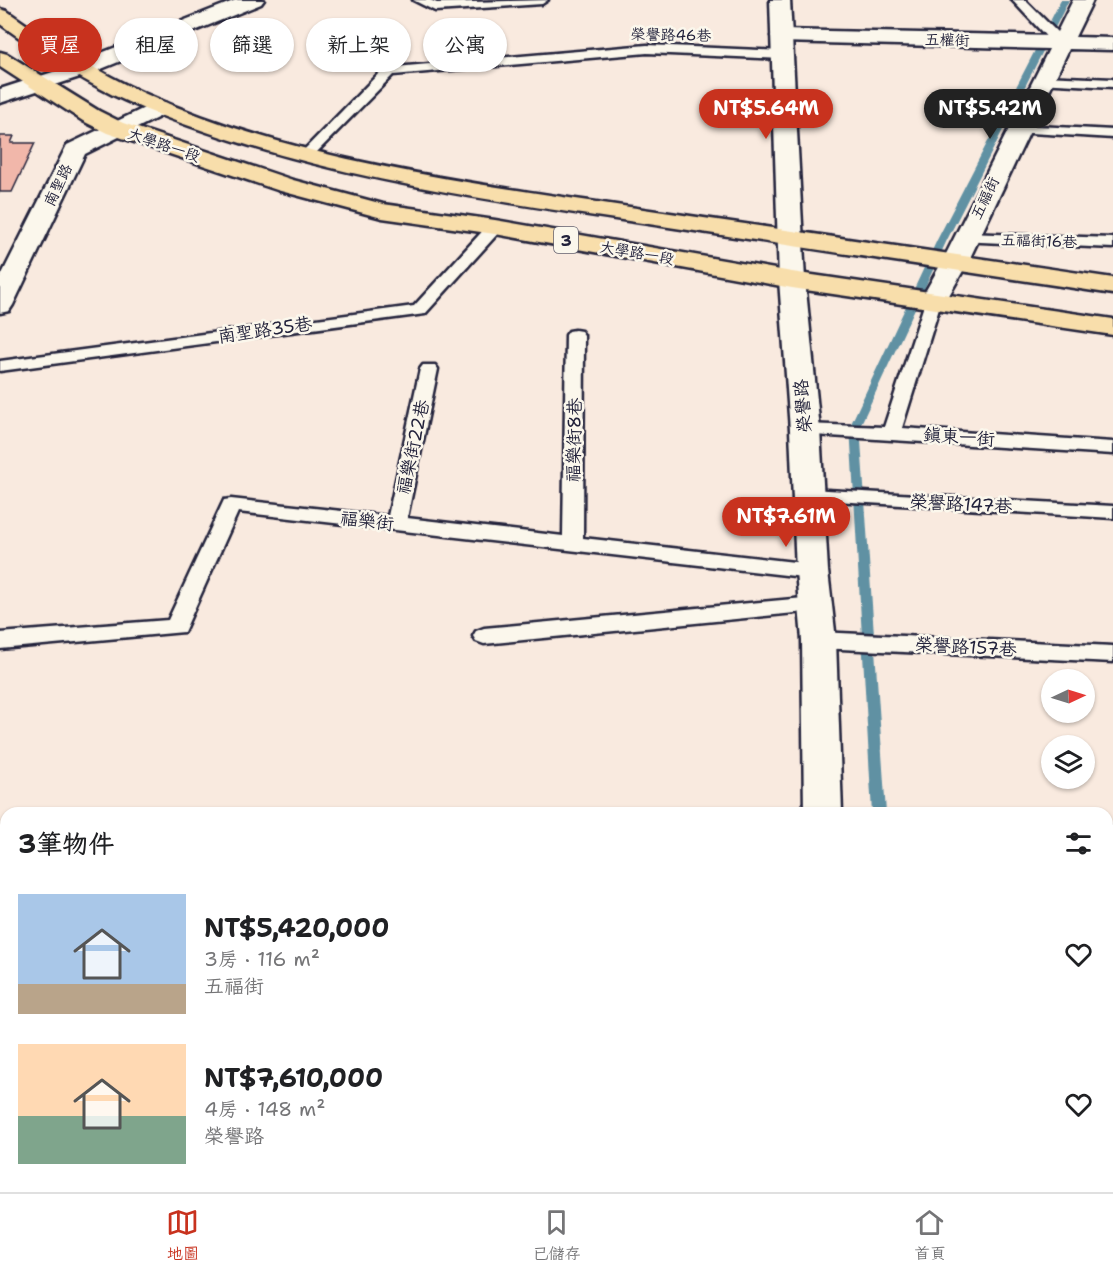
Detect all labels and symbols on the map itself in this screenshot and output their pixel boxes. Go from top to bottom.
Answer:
street label: 榮譽路46巷 [630,24,712,46]
street label: 五權街 [924,30,970,50]
pin: NT$5.64M [704,89,828,140]
pin: NT$5.42M [928,89,1052,140]
street label: 大學路一段 [125,123,203,167]
street label: 南聖路 [39,160,77,210]
street label: 五福街 [966,173,1004,223]
road number: 3 [554,227,578,253]
street label: 五福街16巷 [1001,230,1077,252]
street label: 大學路一段 [598,237,676,269]
street label: 南聖路35巷 [216,311,314,349]
street label: 榮譽路 [789,378,817,434]
street label: 福樂街22巷 [391,397,435,497]
street label: 福樂街8巷 [561,397,587,483]
street label: 鎮東一街 [922,423,996,451]
street label: 榮譽路147巷 [909,489,1013,519]
pin: NT$7.61M [724,497,848,548]
street label: 福樂街 [339,506,395,536]
street label: 榮譽路157巷 [914,632,1018,662]
north arrow [1041,669,1095,723]

